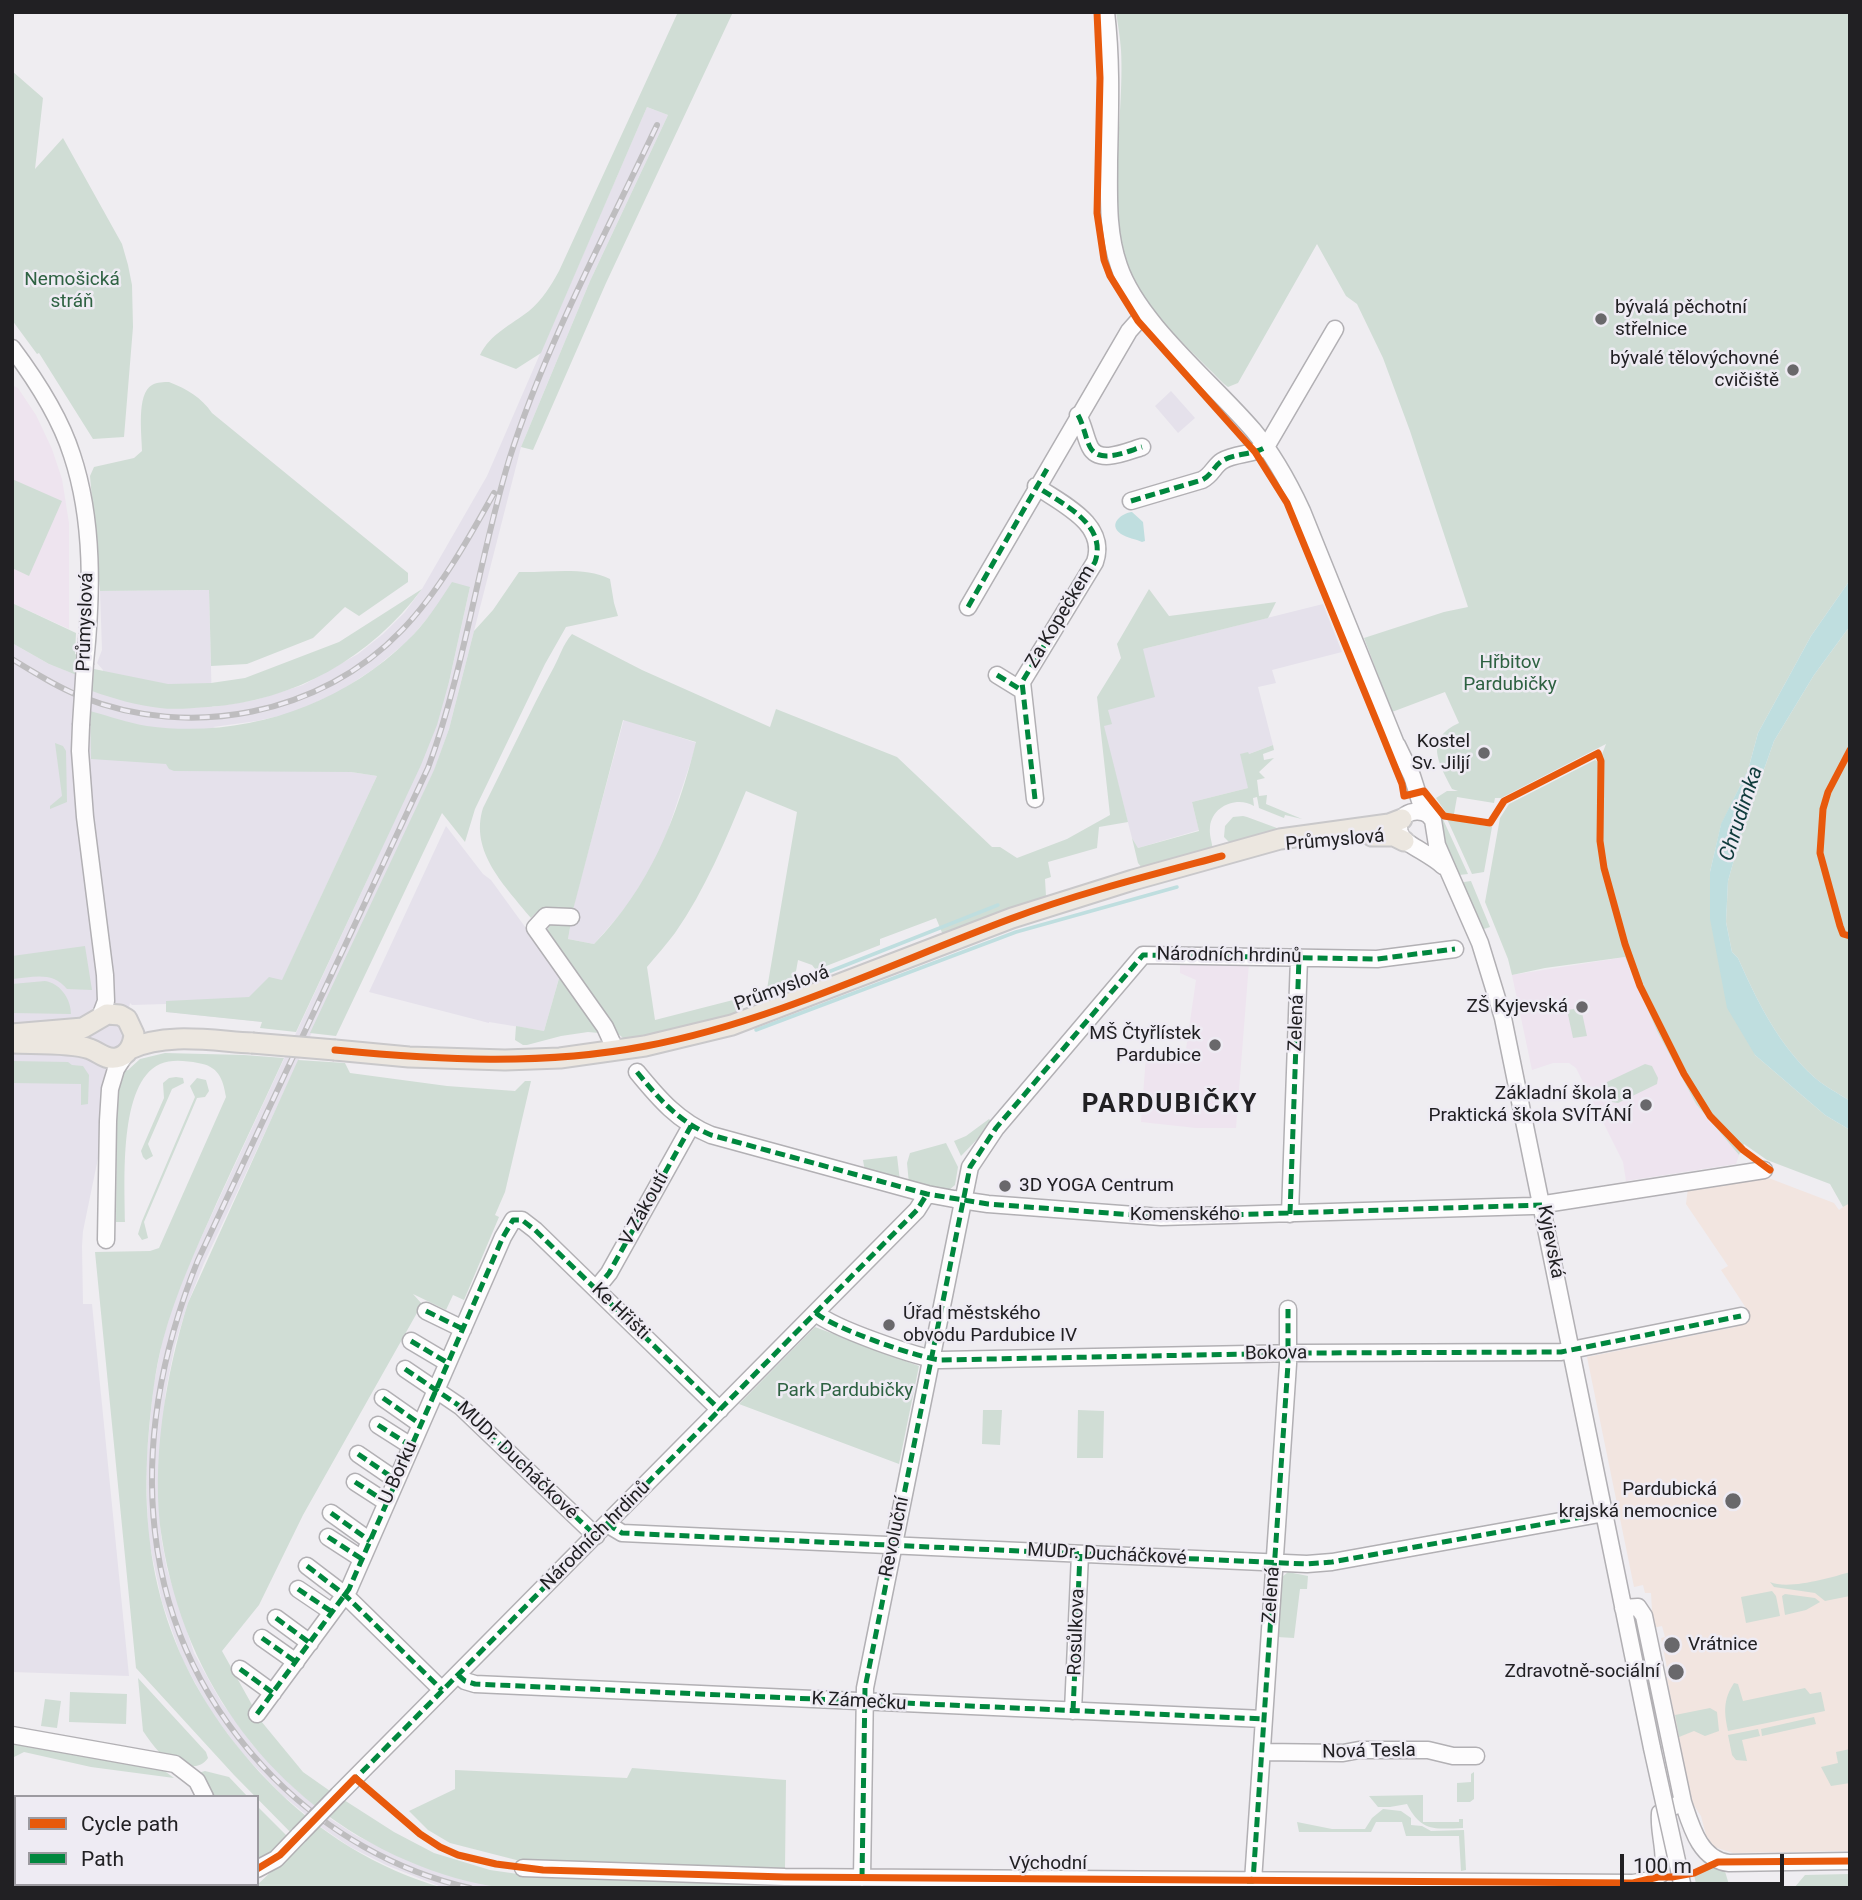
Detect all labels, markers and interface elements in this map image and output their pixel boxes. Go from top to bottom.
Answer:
park label: Nemošická stráň [24,269,120,313]
place label: bývalá pěchotní střelnice [1615,297,1747,341]
marker: bývalá pěchotní střelnice [1593,311,1609,327]
place label: bývalé tělovýchovné cvičiště [1610,348,1779,392]
marker: bývalé tělovýchovné cvičiště [1785,362,1801,378]
street label: Za Kopečkem [1021,561,1101,673]
street label: Průmyslová [73,572,99,672]
park label: Hřbitov Pardubičky [1463,652,1557,696]
place label: Kostel Sv. Jiljí [1412,731,1470,775]
marker: Kostel Sv. Jiljí [1476,745,1492,761]
water label: Chrudimka [1715,763,1769,865]
street label: Průmyslová [1285,825,1385,857]
street label: Národních hrdinů [1156,943,1302,969]
street label: Průmyslová [732,961,832,1017]
street label: Zelená [1285,994,1309,1052]
place label: ZŠ Kyjevská [1467,996,1568,1018]
marker: ZŠ Kyjevská [1574,999,1590,1015]
place label: MŠ Čtyřlístek Pardubice [1089,1023,1201,1067]
marker: MŠ Čtyřlístek Pardubice [1207,1037,1223,1053]
place label: Základní škola a Praktická škola SVÍTÁNÍ [1429,1083,1632,1127]
district label: PARDUBIČKY [1083,1089,1257,1121]
marker: Základní škola a Praktická škola SVÍTÁNÍ [1638,1097,1654,1113]
street label: V Zákoutí [616,1168,674,1250]
place label: 3D YOGA Centrum [1019,1175,1174,1197]
marker: 3D YOGA Centrum [997,1178,1013,1194]
street label: Kyjevská [1532,1203,1568,1281]
street label: Komenského [1130,1204,1240,1226]
street label: Ke Hřišti [586,1279,654,1345]
place label: Úřad městského obvodu Pardubice IV [903,1303,1077,1347]
marker: Úřad městského obvodu Pardubice IV [881,1317,897,1333]
street label: Bokova [1245,1342,1307,1366]
park label: Park Pardubičky [777,1380,913,1402]
street label: MUDr. Ducháčkové [452,1397,582,1525]
street label: U Borku [375,1438,423,1508]
street label: Národních hrdinů [537,1477,655,1595]
place label: Pardubická krajská nemocnice [1559,1479,1717,1523]
marker: Pardubická krajská nemocnice [1723,1491,1743,1511]
street label: Revoluční [875,1495,915,1579]
street label: MUDr. Ducháčkové [1027,1539,1187,1571]
street label: Zelená [1259,1566,1285,1624]
street label: Rosůlkova [1064,1588,1090,1676]
place label: Vrátnice [1688,1634,1758,1656]
marker: Vrátnice [1662,1635,1682,1655]
place label: Zdravotně-sociální [1505,1661,1660,1683]
marker: Zdravotně-sociální [1666,1662,1686,1682]
street label: K Zámečku [811,1688,907,1716]
street label: Nová Tesla [1322,1740,1416,1764]
legend [14,1795,259,1886]
text: Cycle path [81,1812,179,1836]
scale bar [1624,1840,1788,1884]
text: Path [81,1847,124,1871]
street label: Východní [1009,1853,1087,1875]
text: 100 m [1633,1854,1692,1878]

